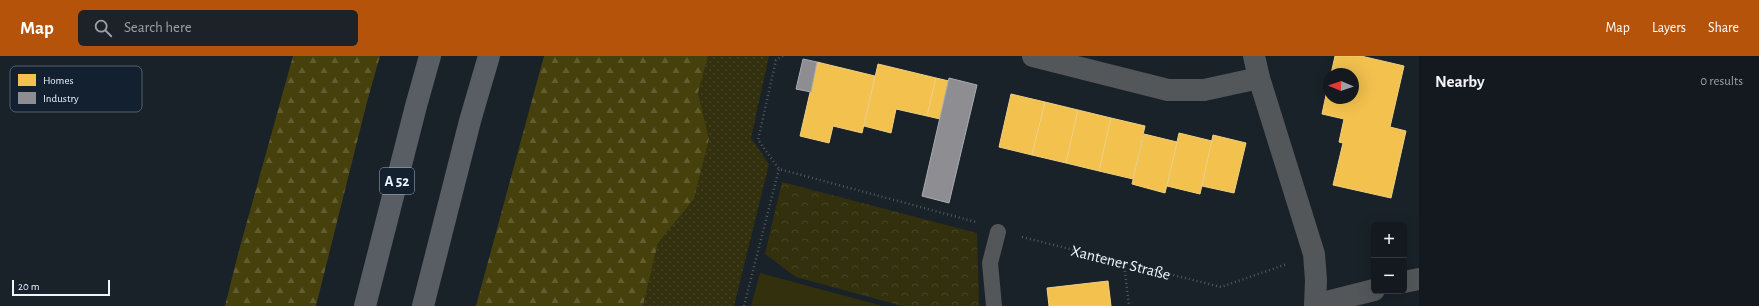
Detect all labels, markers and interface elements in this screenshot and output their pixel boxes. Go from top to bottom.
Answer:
search box [78,10,358,46]
icon: search [92,17,114,39]
text: Map [20,19,54,38]
text: Search here [124,20,192,35]
text: Map [1605,21,1630,35]
text: Layers [1652,21,1686,35]
text: Share [1708,21,1739,35]
legend [10,66,142,112]
north arrow [1323,68,1359,104]
text: Nearby [1435,73,1485,90]
text: Homes [43,75,74,86]
text: 0 results [1700,75,1743,88]
text: Industry [43,93,79,104]
road number: A 52 [380,168,414,194]
map controls [1371,222,1407,294]
button: + [1371,222,1407,258]
street label: Xantener Straße [1069,243,1172,283]
button: − [1371,258,1407,294]
scale bar [12,278,110,297]
text: 20 m [18,281,39,292]

